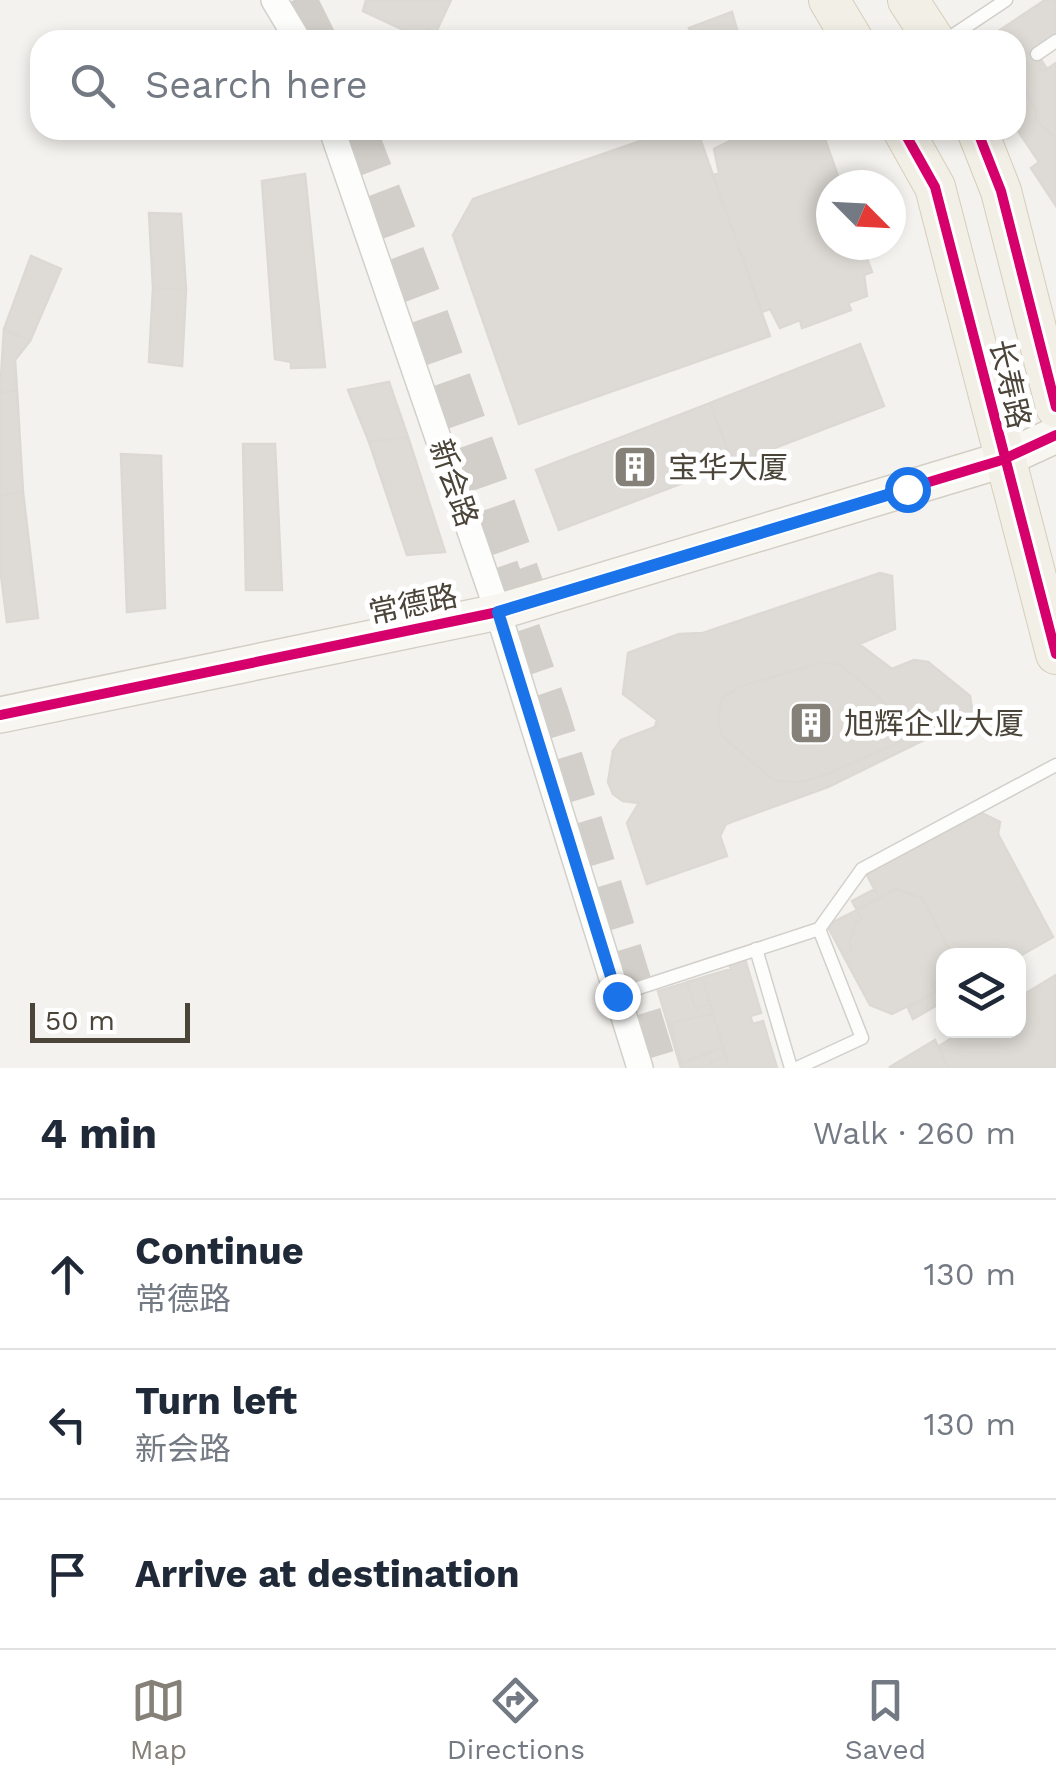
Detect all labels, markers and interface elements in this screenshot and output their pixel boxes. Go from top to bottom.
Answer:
search box [30,30,1026,140]
icon: search [65,58,120,113]
text: Search here [145,63,368,107]
north arrow [816,170,906,260]
street label: 长寿路 [983,336,1037,432]
street label: 新会路 [423,435,485,531]
building icon: 宝华大厦 [612,444,658,490]
place label: 宝华大厦 [668,450,788,485]
route start [885,467,931,513]
street label: 常德路 [365,578,461,630]
building icon: 旭辉企业大厦 [788,700,834,746]
place label: 旭辉企业大厦 [844,706,1024,741]
map controls [936,948,1026,1038]
button: layers [936,948,1026,1038]
route end [595,974,641,1020]
scale bar [30,998,190,1042]
text: 50 m [45,1004,115,1037]
text: 4 min [40,1109,157,1158]
text: Walk · 260 m [813,1114,1016,1152]
text: Continue [135,1229,304,1273]
icon: ahead [40,1247,95,1302]
text: 130 m [924,1255,1016,1293]
text: 常德路 [135,1280,231,1318]
text: Turn left [135,1379,297,1423]
icon: left [40,1397,95,1452]
text: 130 m [924,1405,1016,1443]
text: 新会路 [135,1430,231,1468]
icon: arrive [40,1547,95,1602]
text: Arrive at destination [135,1552,520,1596]
tab: Map [130,1673,187,1766]
tab: Directions [447,1673,585,1766]
tab: Saved [845,1673,926,1766]

